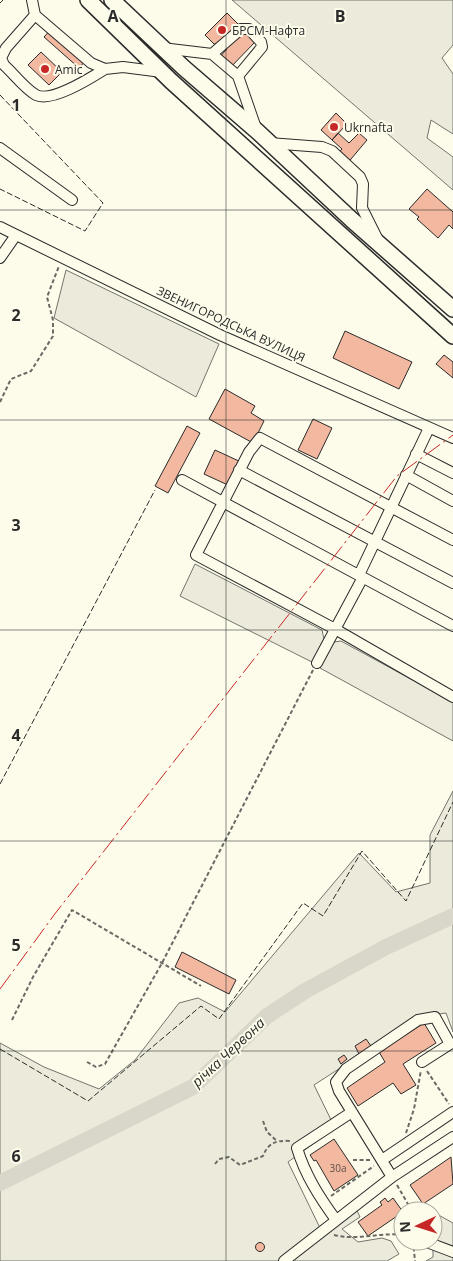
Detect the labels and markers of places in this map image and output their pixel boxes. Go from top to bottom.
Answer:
place label: БРСМ-Нафта [232,22,305,39]
marker: БРСМ-Нафта [216,24,228,36]
place label: Amic [55,61,83,78]
marker: Amic [39,63,51,75]
place label: Ukrnafta [344,119,393,136]
marker: Ukrnafta [328,121,340,133]

